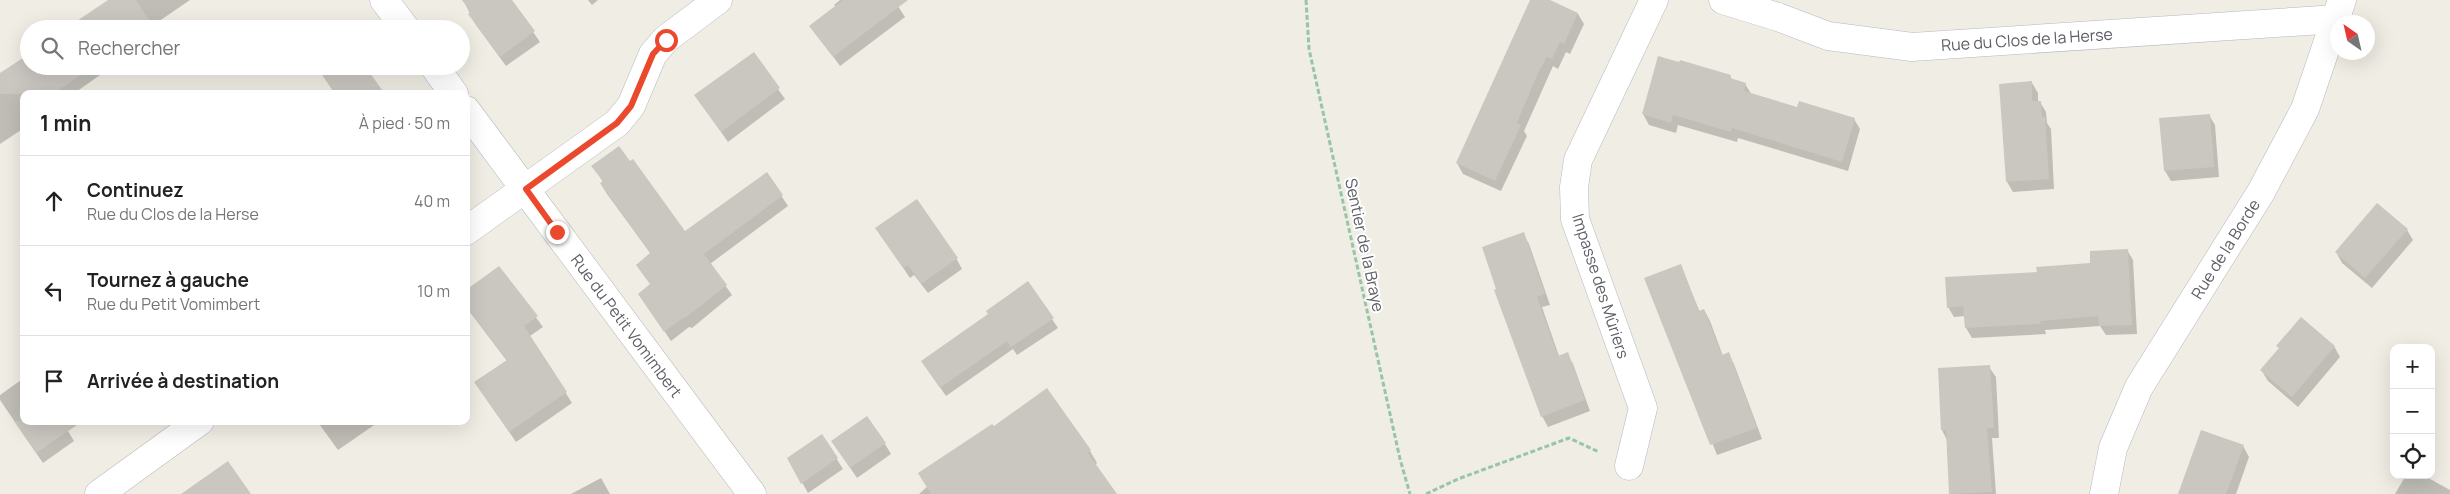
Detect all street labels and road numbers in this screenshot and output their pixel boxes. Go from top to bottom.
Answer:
street label: Rue du Clos de la Herse [1940,23,2114,56]
street label: Sentier de la Braye [1340,176,1390,314]
street label: Rue de la Borde [2186,195,2265,303]
street label: Impasse des Mûriers [1567,211,1635,361]
street label: Rue du Petit Vomimbert [566,250,687,402]

